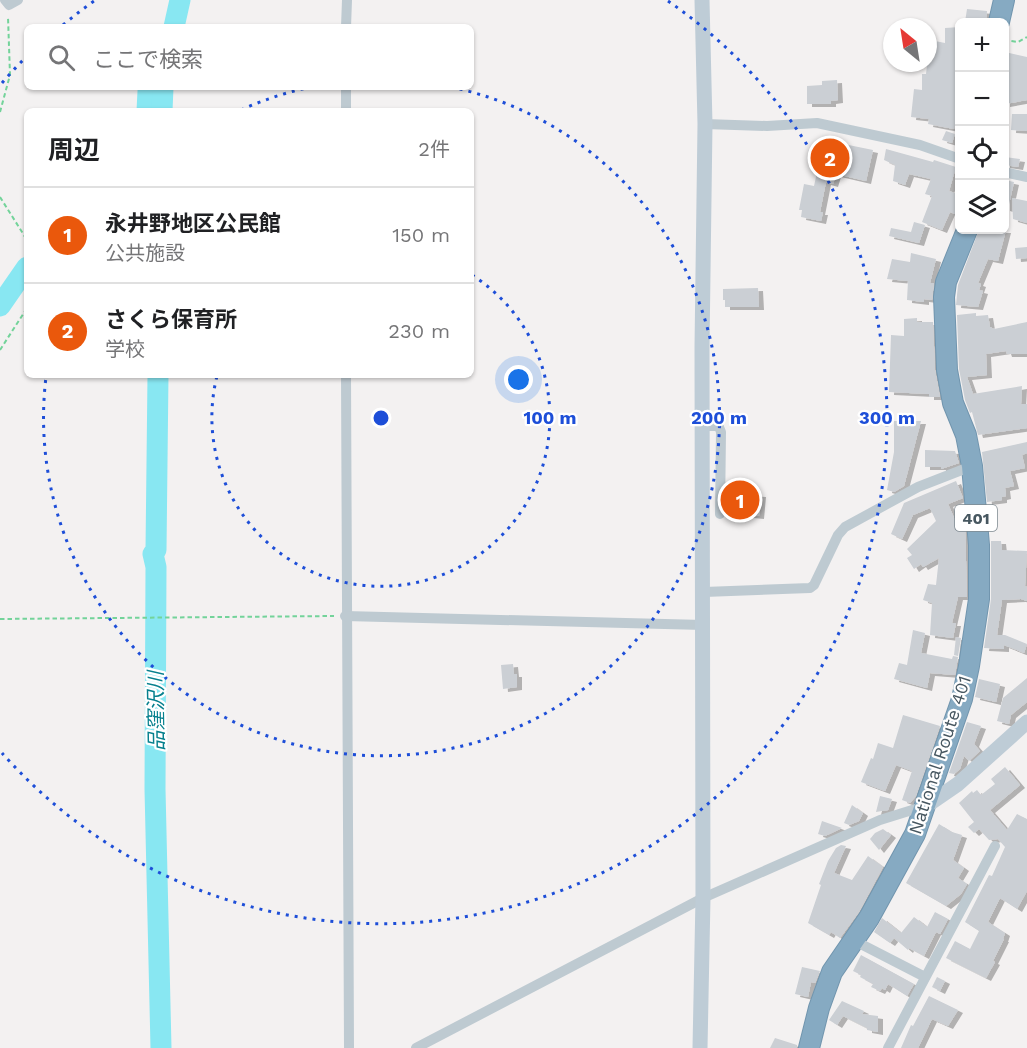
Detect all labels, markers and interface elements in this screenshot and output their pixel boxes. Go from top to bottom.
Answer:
north arrow [883,18,937,72]
map controls [955,18,1009,234]
button: + [955,18,1009,72]
search box [24,24,474,90]
icon: search [45,41,78,74]
text: ここで検索 [93,47,203,72]
button: − [955,72,1009,126]
button: locate [955,126,1009,180]
text: 周辺 [48,135,100,165]
pin: 2 [810,136,850,180]
text: 2件 [418,137,450,161]
button: layers [955,180,1009,234]
text: 永井野地区公民館 [105,211,281,236]
text: 1 [63,223,72,247]
text: 150 m [392,223,450,247]
text: 公共施設 [105,241,185,265]
text: さくら保育所 [105,307,237,332]
text: 2 [62,319,73,343]
text: 230 m [388,319,450,343]
text: 学校 [105,337,145,361]
your location [504,365,533,394]
text: 100 m [523,407,577,428]
text: 200 m [691,407,747,428]
text: 300 m [859,407,915,428]
centre of rings [371,408,391,428]
pin: 1 [720,478,760,522]
road number: 401 [955,505,997,531]
water label: 品窪沢川 [143,669,169,751]
street label: National Route 401 [904,673,975,837]

